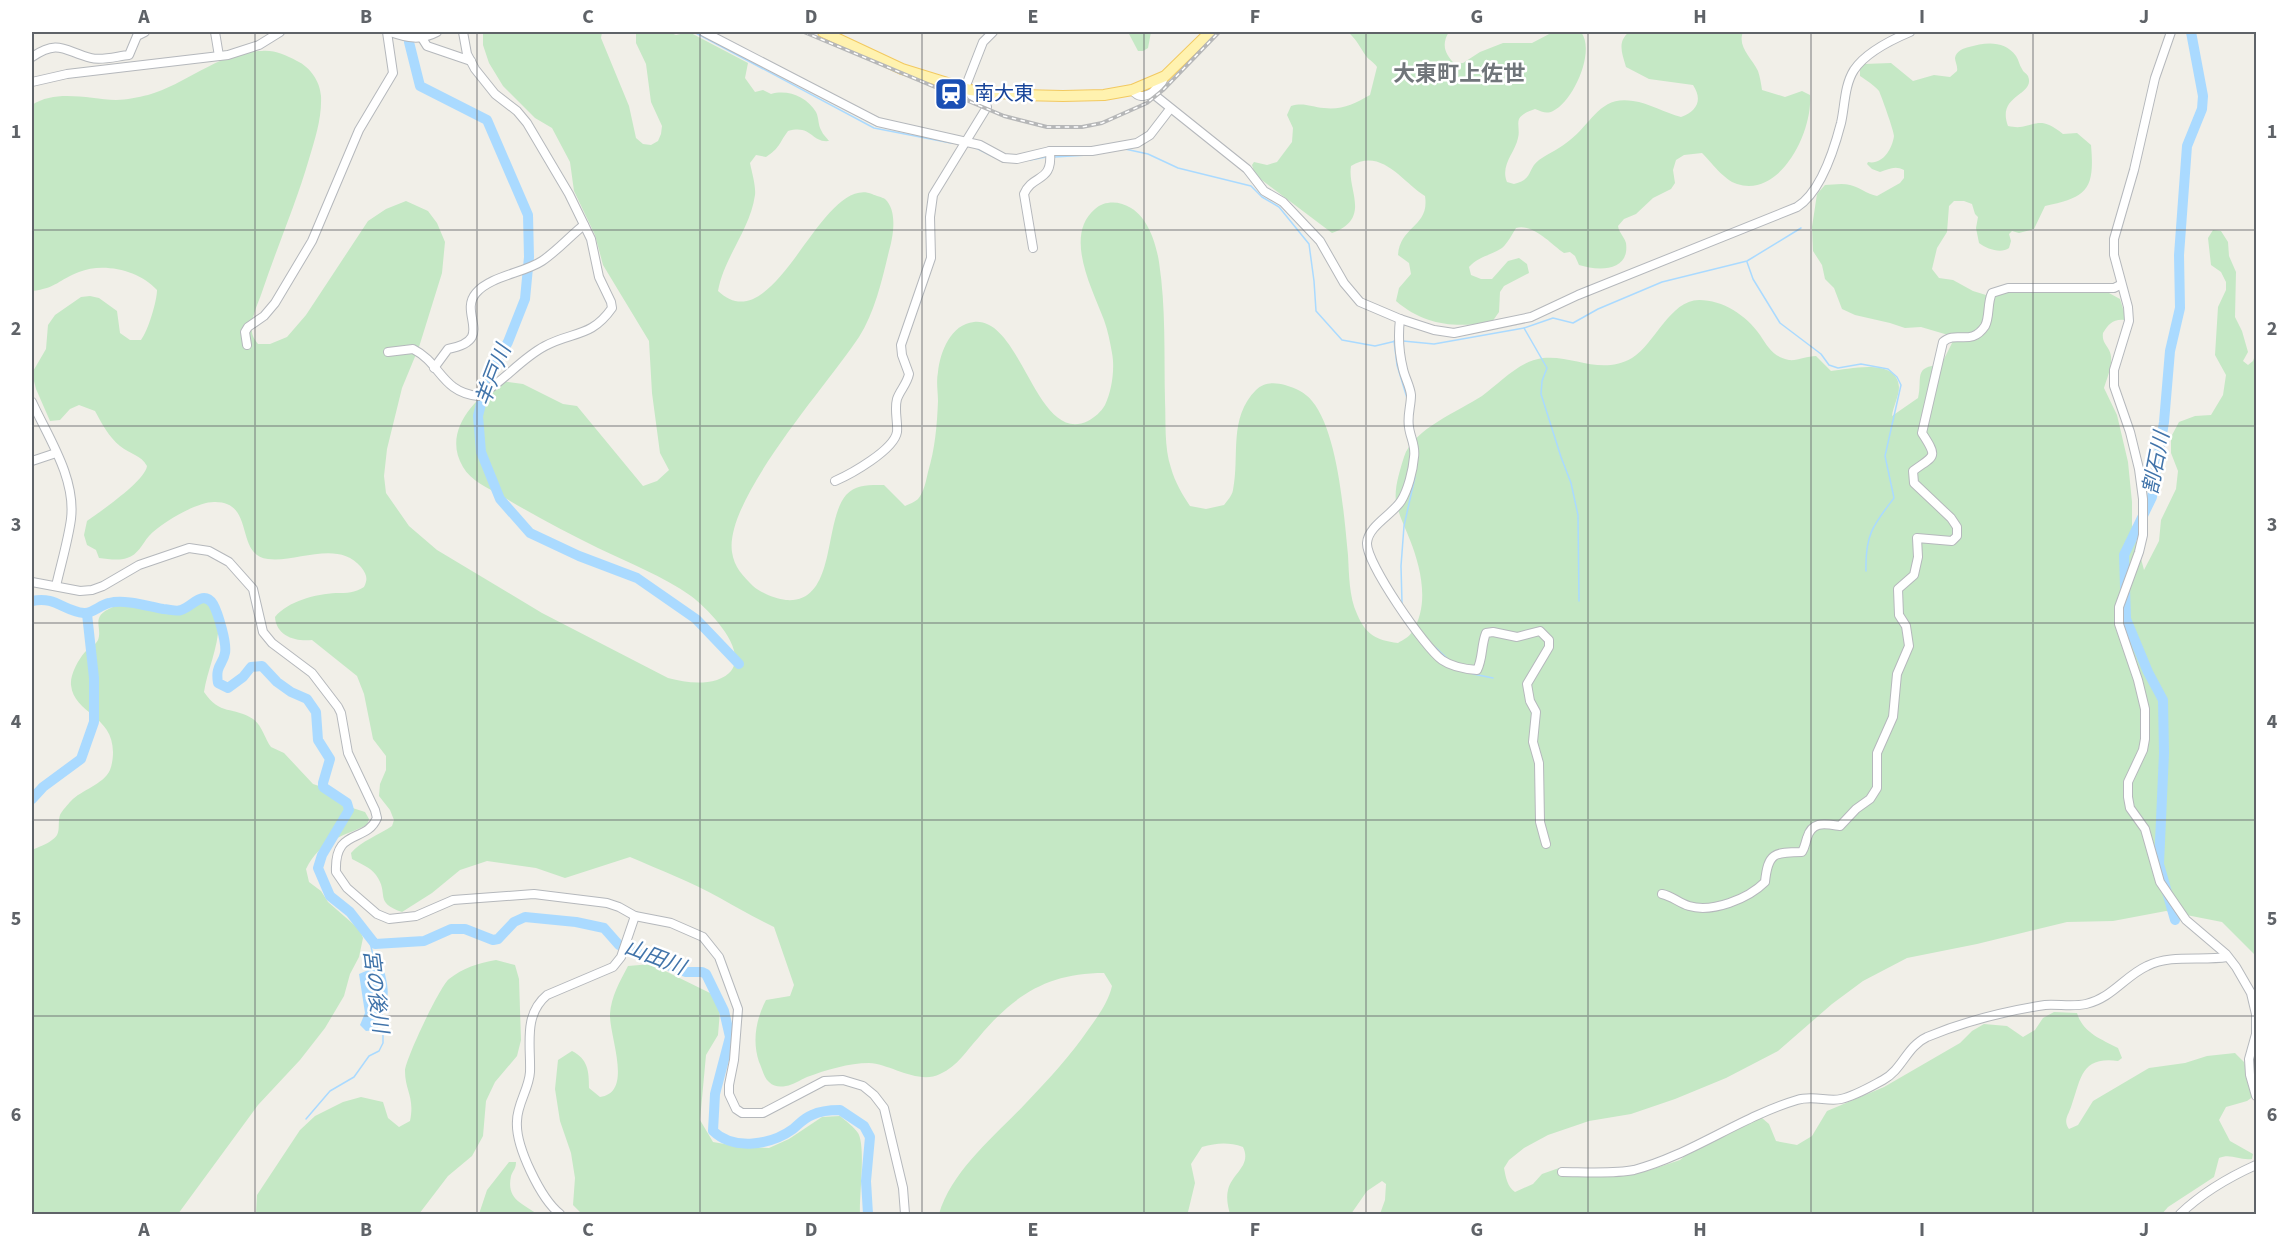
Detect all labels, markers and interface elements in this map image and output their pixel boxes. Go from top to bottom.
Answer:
text: A [137,3,150,31]
text: B [360,3,372,31]
text: C [582,3,594,31]
text: D [805,3,817,31]
text: E [1028,3,1038,31]
text: F [1250,3,1260,31]
text: G [1471,3,1483,31]
text: H [1693,3,1707,31]
text: I [1919,3,1925,31]
text: J [2139,3,2149,31]
district label: 大東町上佐世 [1393,58,1525,90]
station icon: 南大東 [933,76,969,112]
place label: 南大東 [974,80,1034,108]
text: 1 [11,118,21,146]
text: 1 [2267,118,2277,146]
text: 2 [11,315,21,343]
text: 2 [2267,315,2277,343]
water label: 羊戸川 [468,338,519,410]
water label: 割石川 [2135,427,2177,497]
text: 3 [11,511,21,539]
text: 3 [2267,511,2277,539]
text: 4 [11,708,22,736]
text: 4 [2267,708,2278,736]
text: 5 [11,905,21,933]
text: 5 [2267,905,2277,933]
water label: 山田川 [620,932,692,983]
water label: 宮の後川 [356,947,396,1036]
text: 6 [11,1101,21,1129]
text: 6 [2267,1101,2277,1129]
text: A [137,1216,150,1244]
text: B [360,1216,372,1244]
text: C [582,1216,594,1244]
text: D [805,1216,817,1244]
text: E [1028,1216,1038,1244]
text: F [1250,1216,1260,1244]
text: G [1471,1216,1483,1244]
text: H [1693,1216,1707,1244]
text: I [1919,1216,1925,1244]
text: J [2139,1216,2149,1244]

